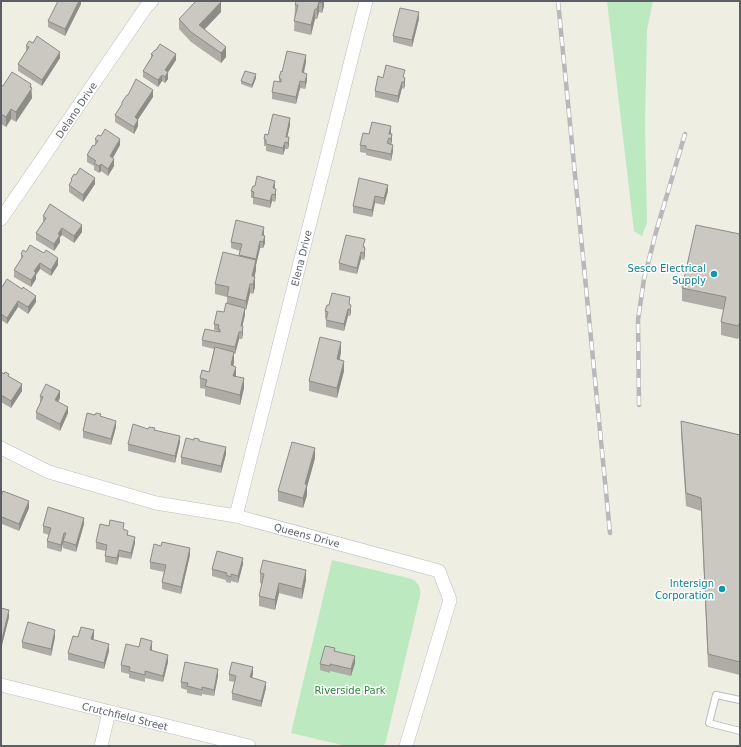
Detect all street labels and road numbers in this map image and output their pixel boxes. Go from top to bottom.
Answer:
street label: Delano Drive [54,80,99,140]
street label: Elena Drive [289,229,314,287]
street label: Queens Drive [273,521,341,550]
street label: Crutchfield Street [81,700,169,733]

